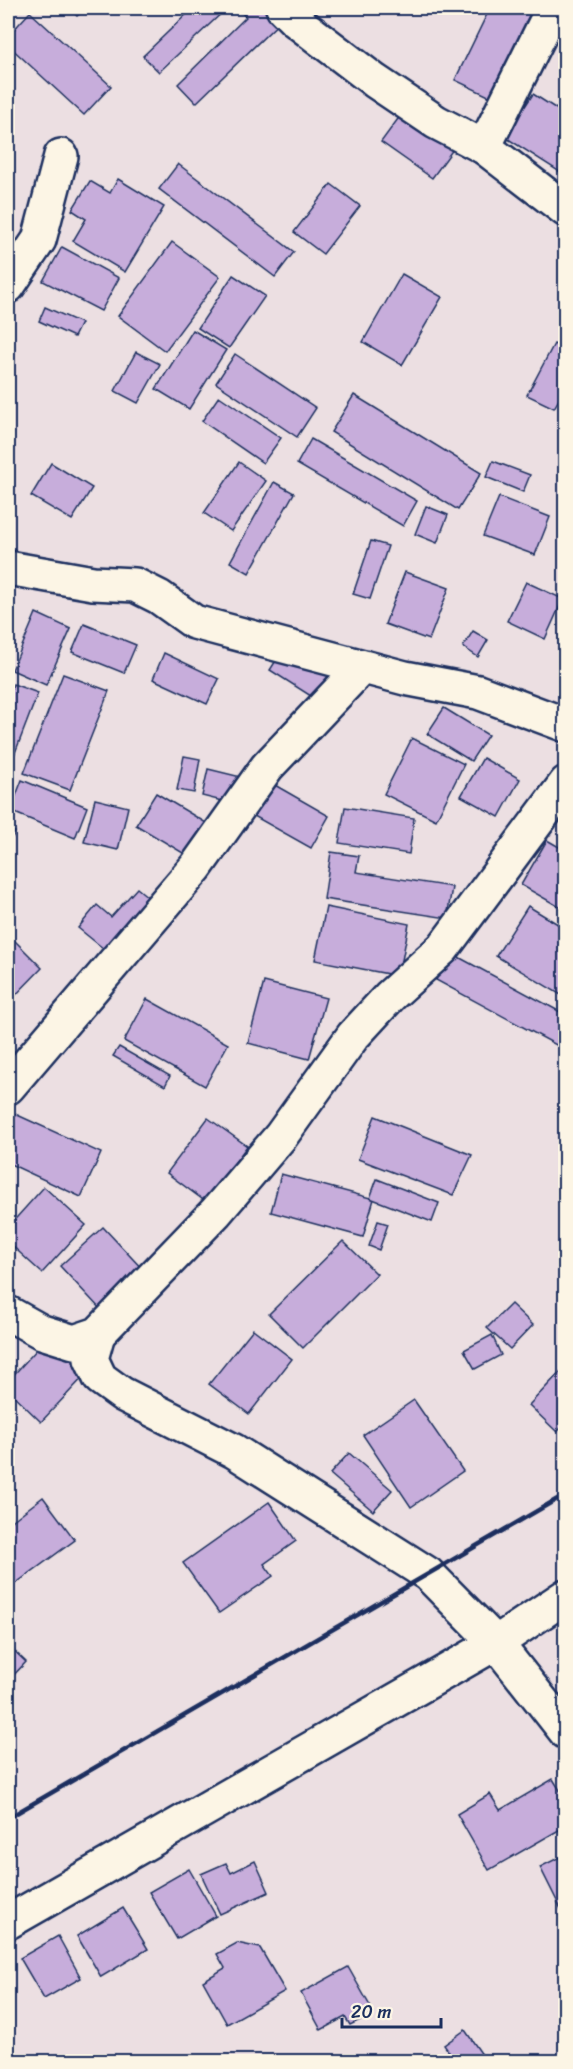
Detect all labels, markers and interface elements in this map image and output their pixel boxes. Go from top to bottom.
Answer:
scale bar [342,1991,441,2029]
text: 20 m [351,1996,391,2028]

